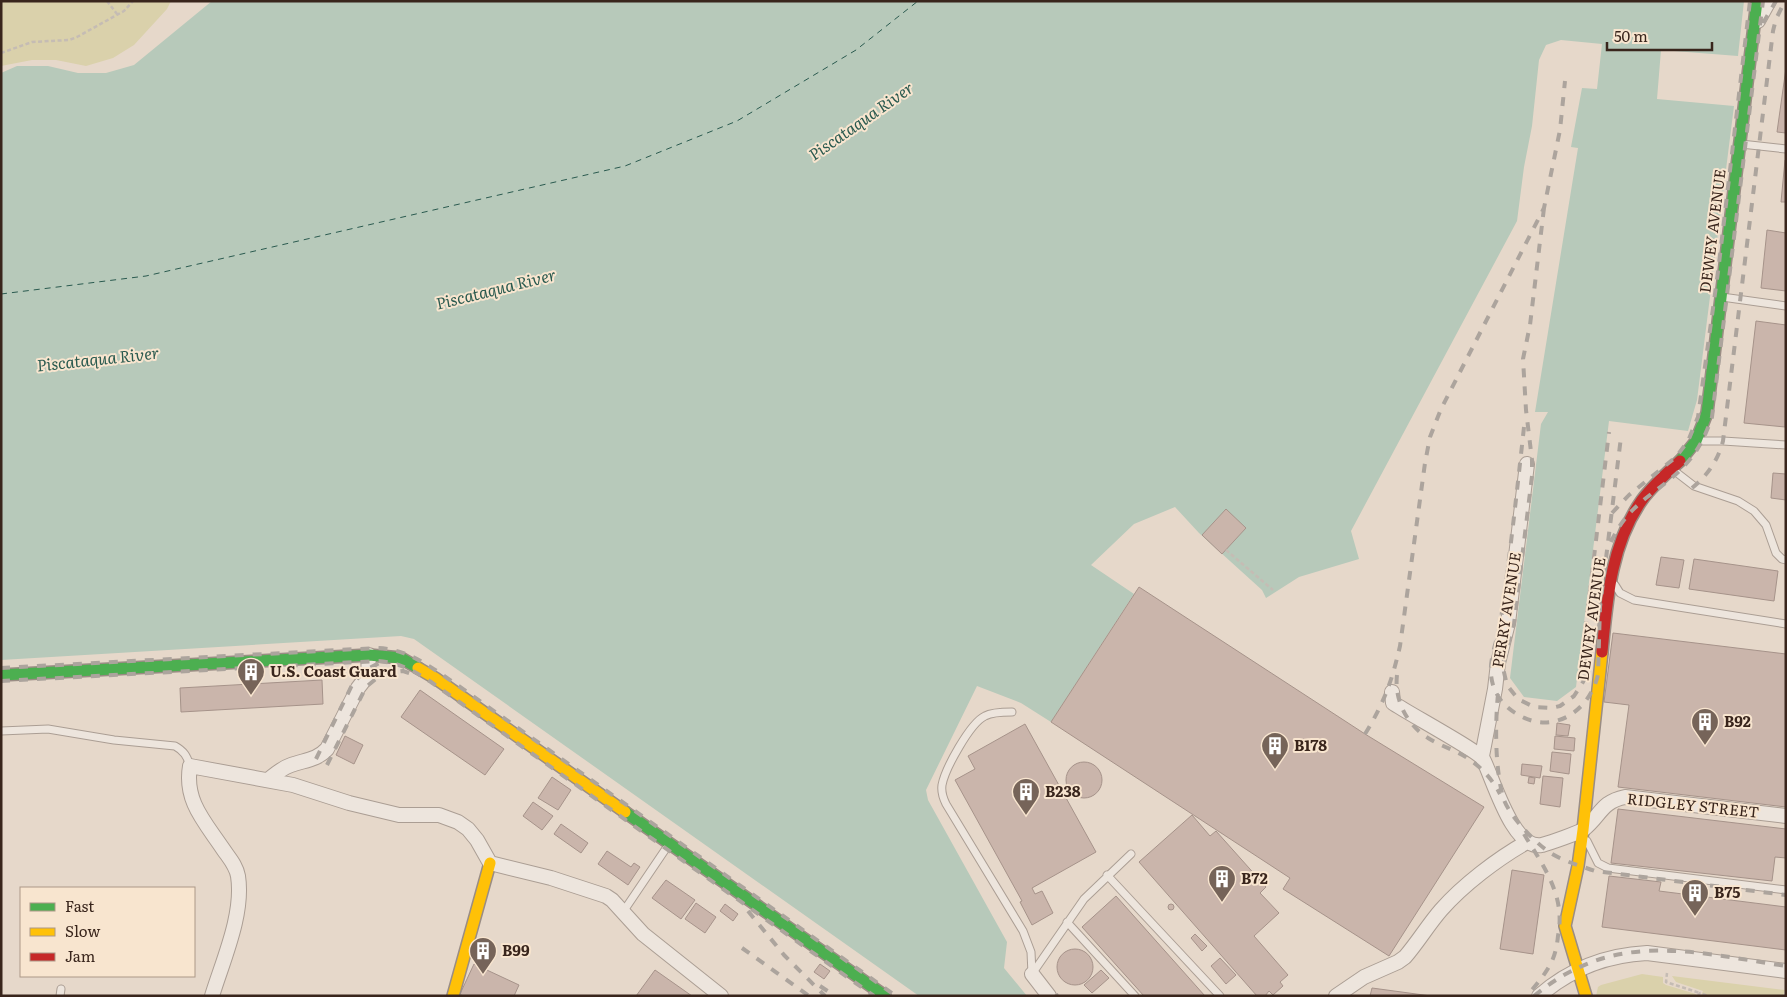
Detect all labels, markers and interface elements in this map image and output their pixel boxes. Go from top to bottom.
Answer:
scale bar [1607,20,1712,52]
text: 50 m [1614,24,1648,47]
water label: Piscataqua River [803,75,918,165]
street label: DEWEY AVENUE [1693,168,1731,294]
water label: Piscataqua River [433,262,558,315]
water label: Piscataqua River [36,340,160,376]
street label: PERRY AVENUE [1485,550,1526,669]
street label: DEWEY AVENUE [1570,555,1611,682]
building icon: U.S. Coast Guard [236,657,266,696]
place label: U.S. Coast Guard [270,659,397,682]
building icon: B92 [1690,707,1720,746]
place label: B92 [1724,709,1751,732]
building icon: B178 [1260,731,1290,770]
place label: B178 [1294,733,1327,756]
building icon: B238 [1011,777,1041,816]
place label: B238 [1045,779,1081,802]
street label: RIDGLEY STREET [1626,786,1760,823]
building icon: B72 [1207,864,1237,903]
place label: B72 [1241,866,1268,889]
building icon: B75 [1680,878,1710,917]
place label: B75 [1714,880,1740,903]
legend [20,887,195,977]
text: Fast [65,894,94,917]
text: Slow [65,919,100,942]
building icon: B99 [468,936,498,975]
place label: B99 [502,938,530,961]
text: Jam [65,944,96,967]

